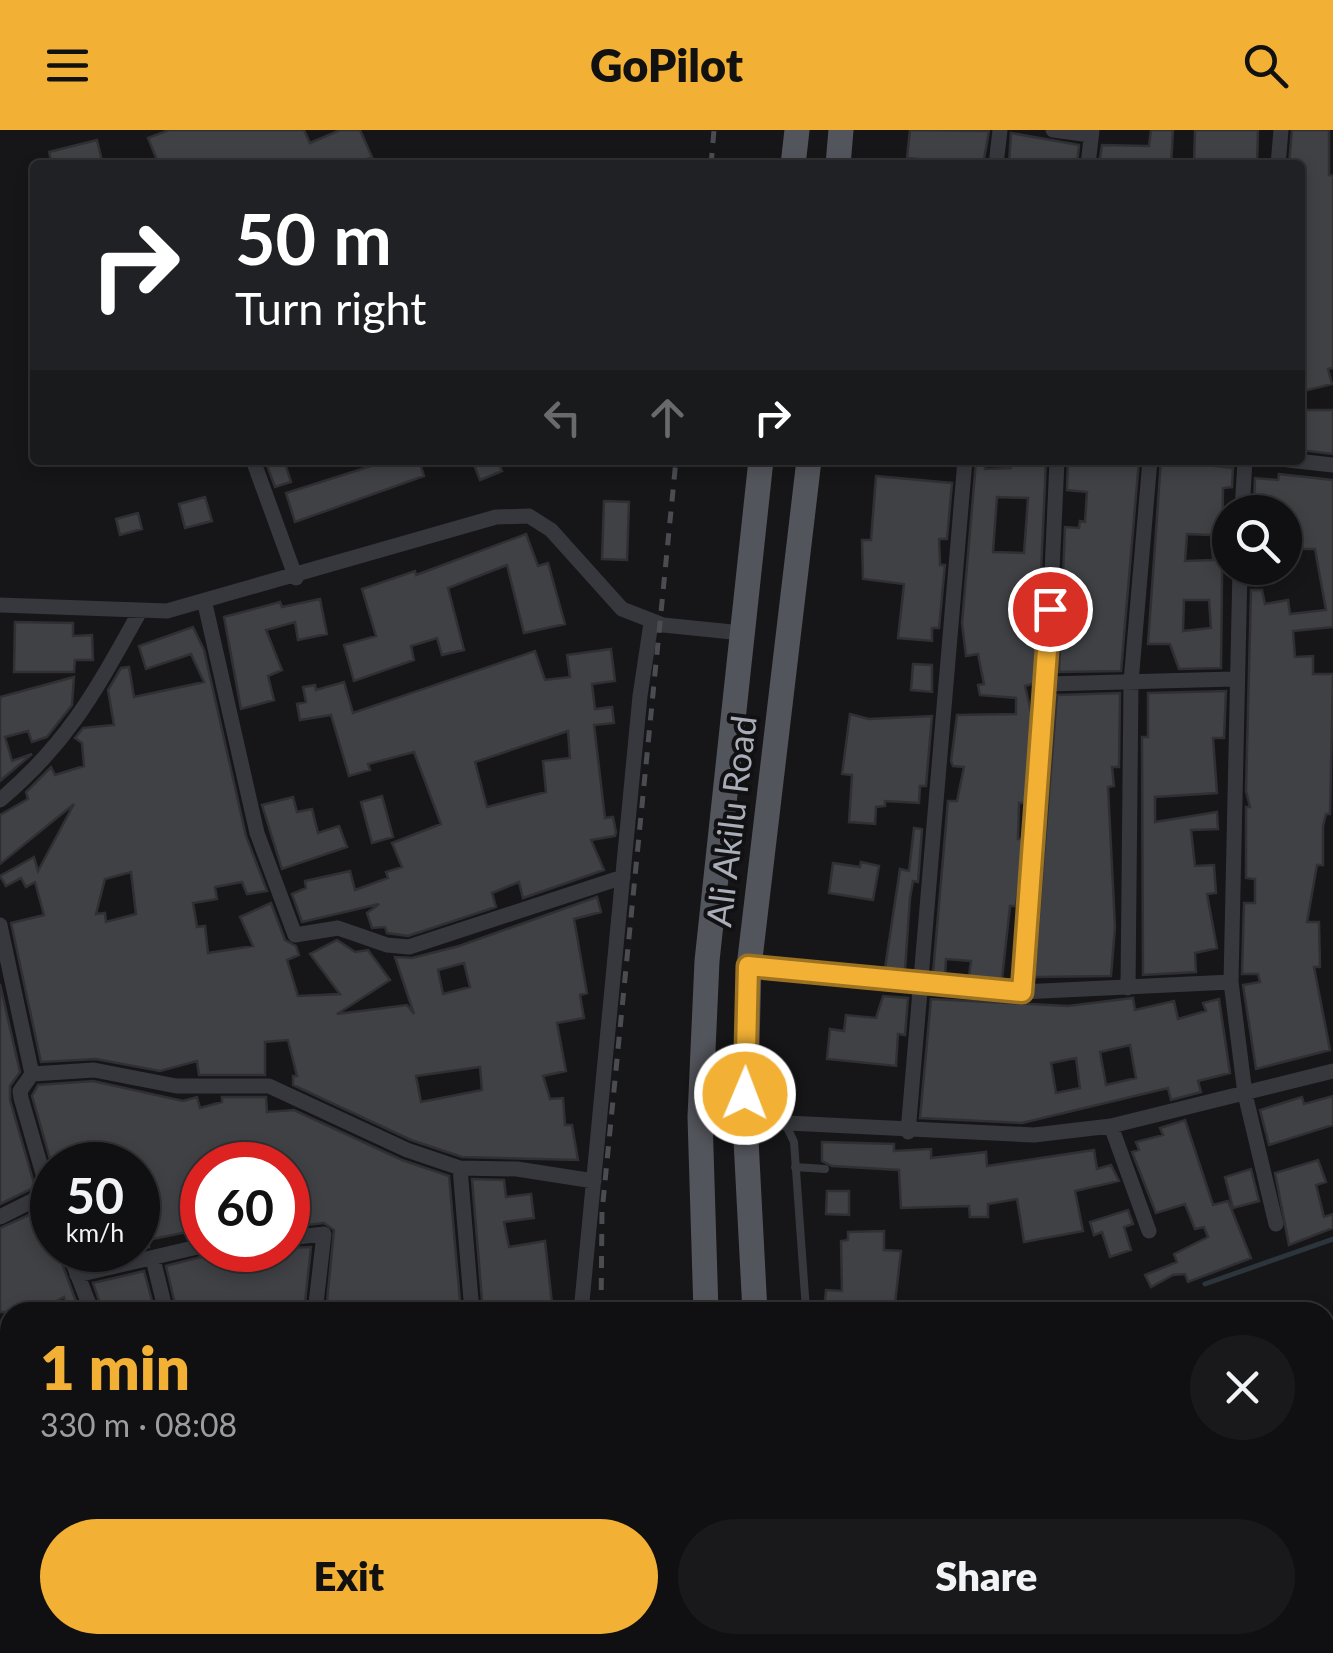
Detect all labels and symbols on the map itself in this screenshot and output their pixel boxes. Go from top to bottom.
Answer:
pin [1008,567,1093,652]
street label: Ali Akilu Road [696,713,764,929]
position arrow [693,1042,797,1146]
speed limit sign: 60 [180,1142,310,1272]

